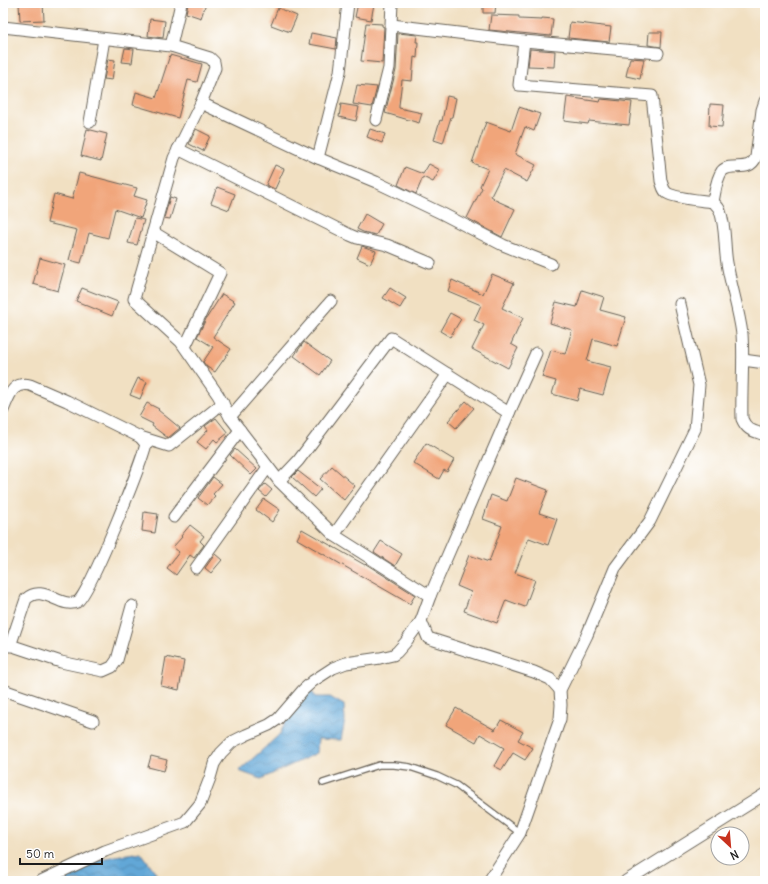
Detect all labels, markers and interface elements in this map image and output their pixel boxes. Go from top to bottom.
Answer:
north arrow [710,826,750,866]
scale bar [20,840,102,866]
text: 50 m [26,846,55,861]
text: N [728,847,741,863]

